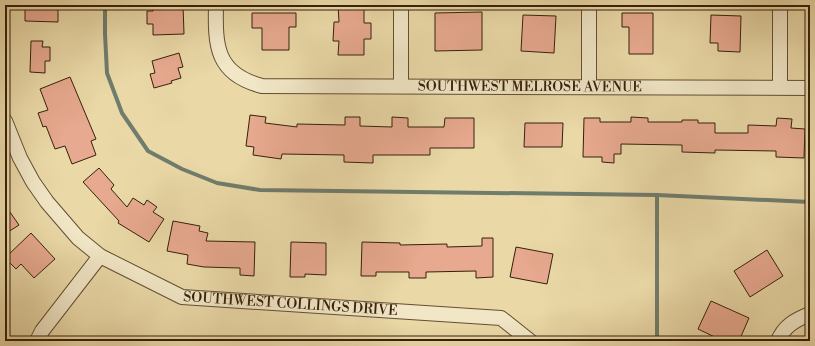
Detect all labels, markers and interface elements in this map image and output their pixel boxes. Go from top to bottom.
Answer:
street label: SOUTHWEST MELROSE AVENUE [418,78,642,96]
street label: SOUTHWEST COLLINGS DRIVE [183,288,398,320]

